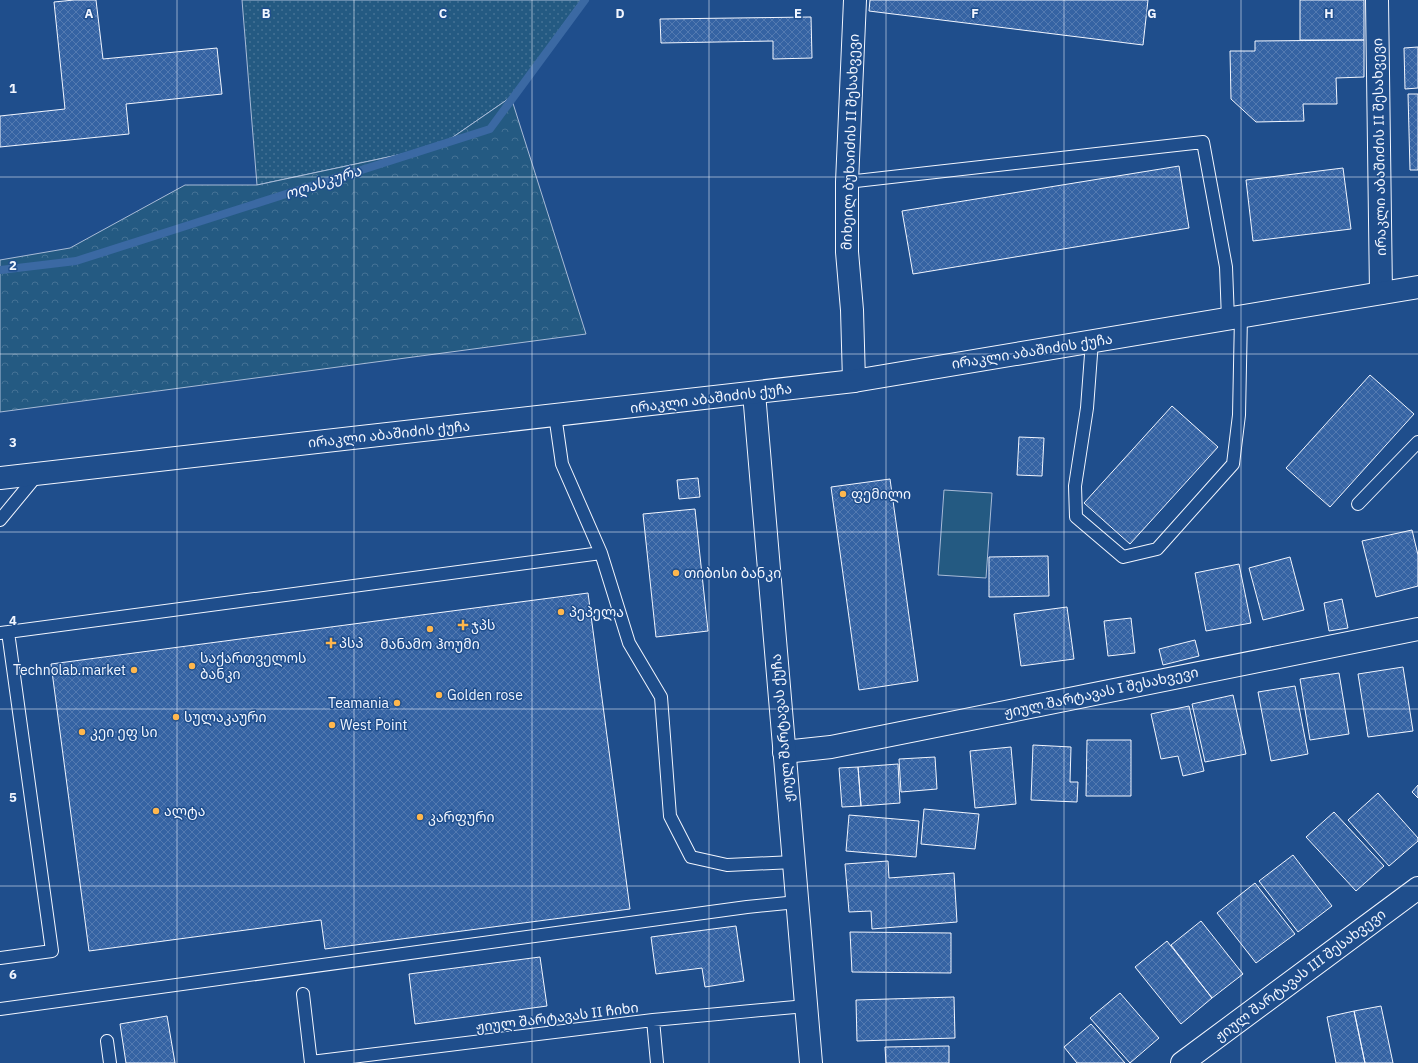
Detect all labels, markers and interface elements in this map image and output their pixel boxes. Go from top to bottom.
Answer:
text: A [85,5,94,22]
text: B [262,5,271,22]
text: C [439,5,448,22]
text: D [615,5,625,22]
text: E [794,5,802,22]
text: F [971,5,979,22]
text: G [1147,5,1157,22]
text: H [1324,5,1334,22]
street label: მიხეილ ბუხაიძის II შესახვევი [837,34,863,250]
street label: ირაკლი აბაშიძის II შესახვევი [1368,38,1390,256]
text: 1 [9,80,17,97]
water label: ოღასკურა [282,160,364,203]
text: 2 [9,257,17,274]
street label: ირაკლი აბაშიძის ქუჩა [950,329,1114,373]
street label: ირაკლი აბაშიძის ქუჩა [629,379,793,417]
street label: ირაკლი აბაშიძის ქუჩა [307,417,471,451]
text: 3 [9,434,17,451]
place label: ფემილი [851,485,911,503]
marker: ფემილი [838,489,848,499]
place label: თიბისი ბანკი [684,564,781,582]
marker: თიბისი ბანკი [671,568,681,578]
place label: პეპელა [569,603,624,621]
marker: პეპელა [556,607,566,617]
text: 4 [9,612,17,629]
place label: ჯპს [471,616,495,634]
marker: ჯპს [458,620,468,630]
marker: მანამო ჰოუმი [425,624,435,634]
place label: პსპ [339,634,364,652]
place label: მანამო ჰოუმი [380,635,480,653]
marker: პსპ [326,638,336,648]
place label: საქართველოს ბანკი [200,649,307,683]
street label: ჟიულ შარტავას ქუჩა [767,653,797,803]
place label: Technolab.market [13,661,126,679]
marker: საქართველოს ბანკი [187,661,197,671]
street label: ჟიულ შარტავას I შესახვევი [1002,663,1200,721]
marker: Technolab.market [129,665,139,675]
place label: Golden rose [447,686,523,704]
marker: Golden rose [434,690,444,700]
place label: Teamania [328,694,390,712]
marker: Teamania [392,698,402,708]
place label: სულაკაური [184,708,267,726]
marker: სულაკაური [171,712,181,722]
place label: West Point [340,716,407,734]
marker: West Point [327,720,337,730]
place label: კეი ეფ სი [90,723,158,741]
marker: კეი ეფ სი [77,727,87,737]
text: 5 [9,789,17,806]
place label: ალტა [164,802,205,820]
marker: ალტა [151,806,161,816]
place label: კარფური [428,808,495,826]
marker: კარფური [415,812,425,822]
street label: ჟიულ შარტავას III შესახვევი [1211,905,1389,1045]
text: 6 [9,966,17,983]
street label: ჟიულ შარტავას II ჩიხი [475,998,639,1036]

